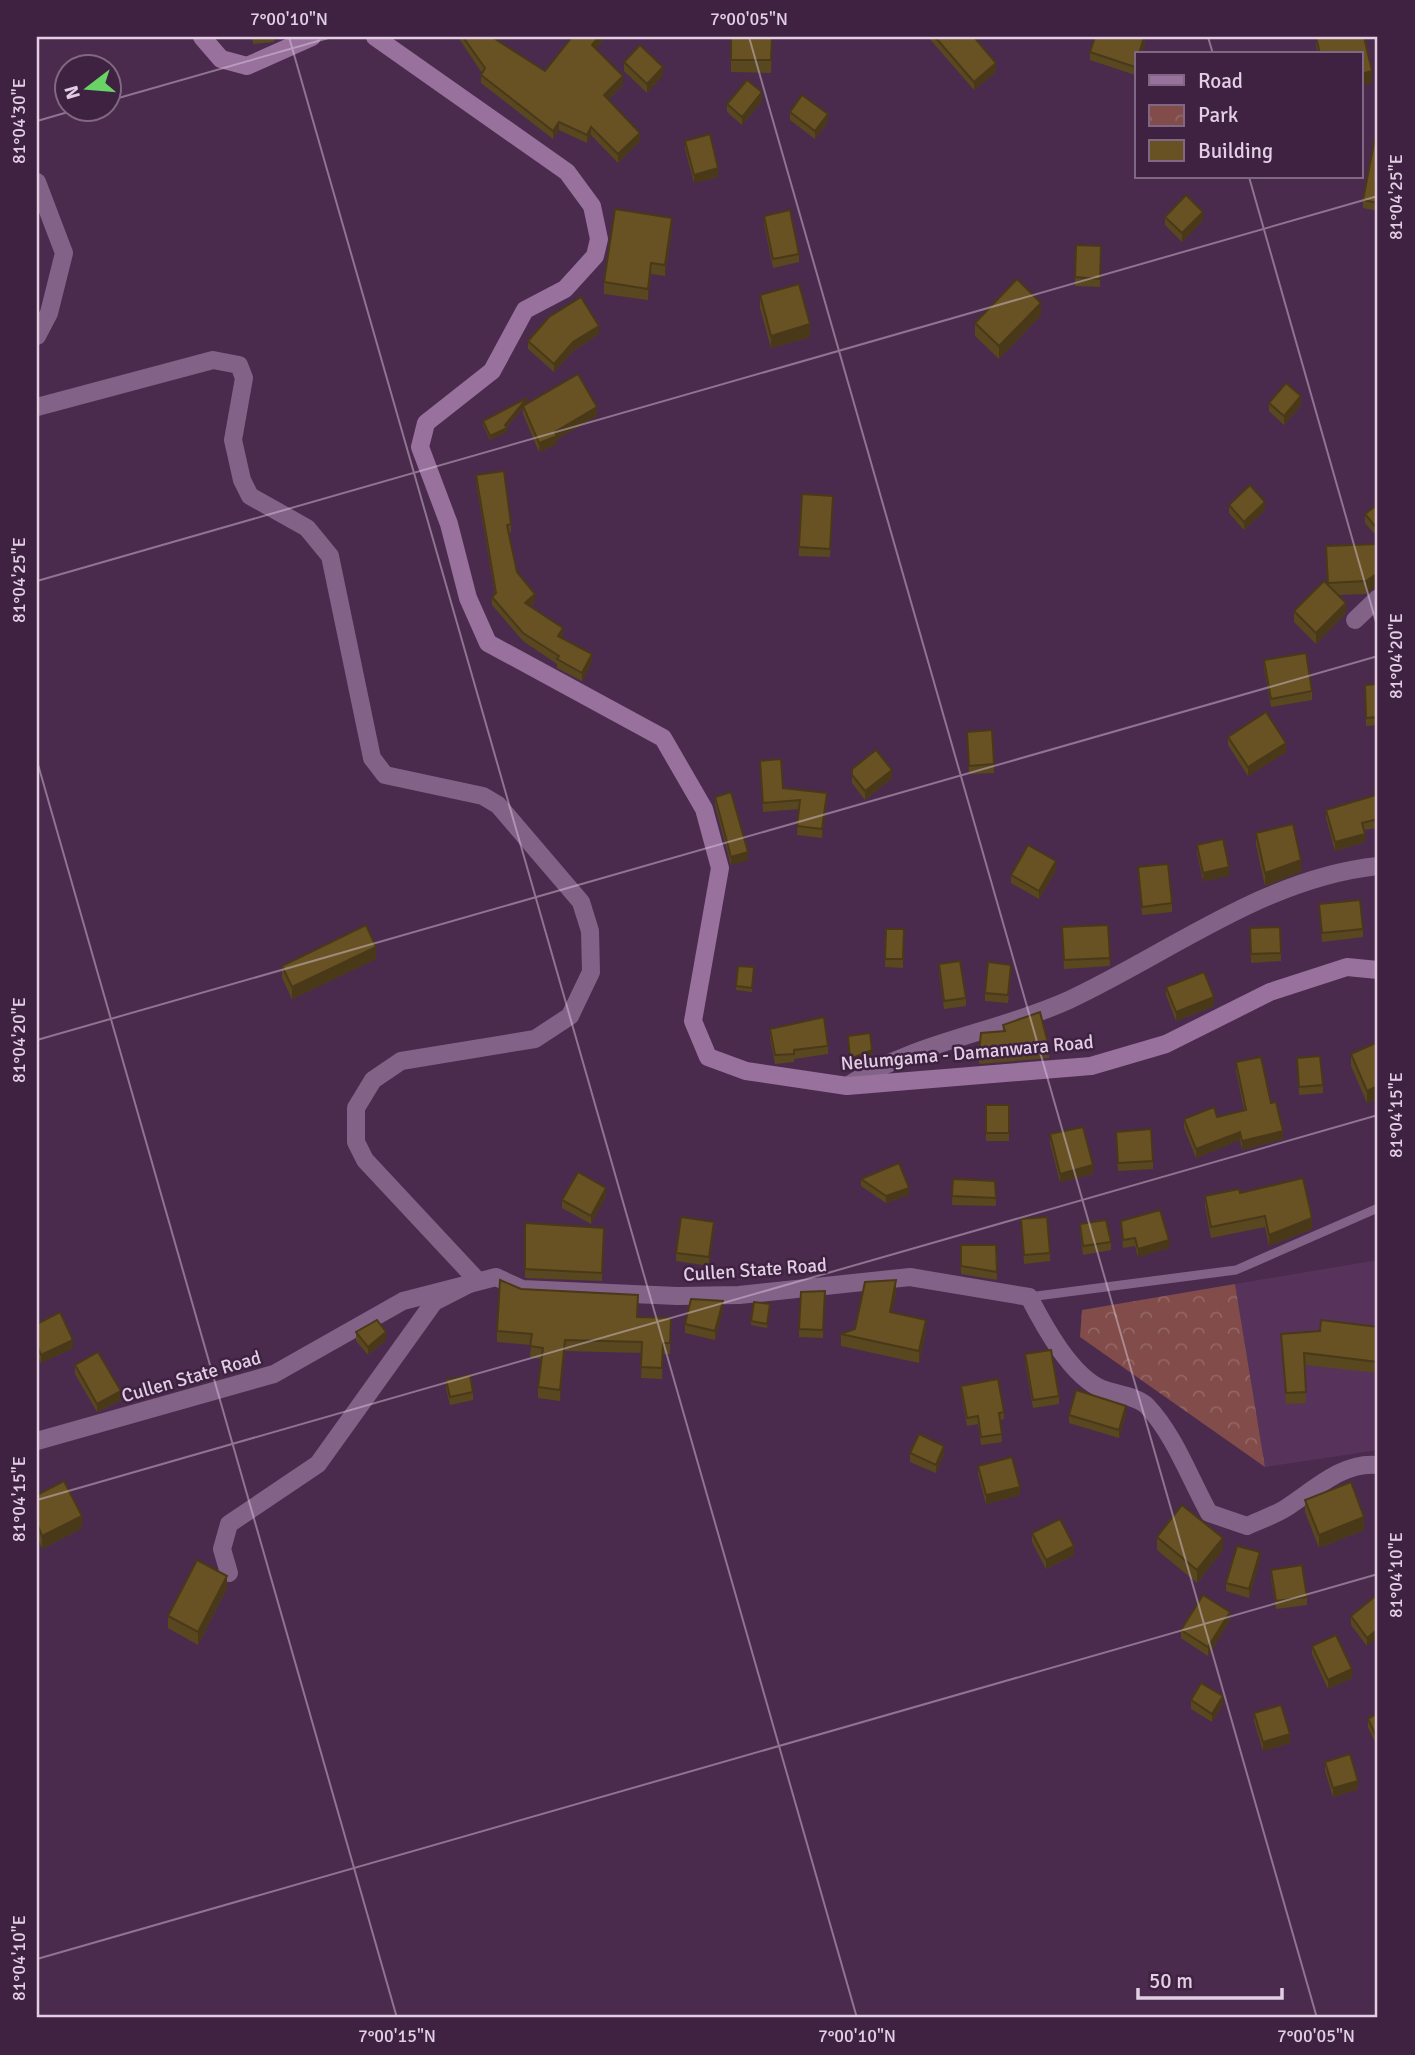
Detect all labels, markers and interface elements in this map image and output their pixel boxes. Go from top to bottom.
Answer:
text: 7°00'10"N [250,8,328,30]
text: 7°00'05"N [710,8,788,30]
north arrow [52,52,122,122]
legend [1135,52,1362,178]
text: Road [1198,68,1243,94]
text: 81°04'30"E [8,78,30,164]
text: N [59,83,86,102]
text: Park [1198,102,1239,128]
text: Building [1198,138,1273,164]
text: 81°04'25"E [1385,154,1407,240]
text: 81°04'25"E [8,537,30,623]
text: 81°04'20"E [1385,613,1407,699]
text: 81°04'20"E [8,997,30,1083]
street label: Nelumgama - Damanwara Road [840,1030,1095,1076]
text: 81°04'15"E [1385,1072,1407,1158]
street label: Cullen State Road [682,1253,828,1287]
street label: Cullen State Road [119,1346,264,1408]
text: 81°04'15"E [8,1456,30,1542]
text: 81°04'10"E [1385,1532,1407,1618]
text: 81°04'10"E [8,1915,30,2001]
scale bar [1138,1957,1282,2001]
text: 50 m [1149,1968,1193,1994]
text: 7°00'15"N [358,2025,436,2047]
text: 7°00'10"N [818,2025,896,2047]
text: 7°00'05"N [1277,2025,1355,2047]

